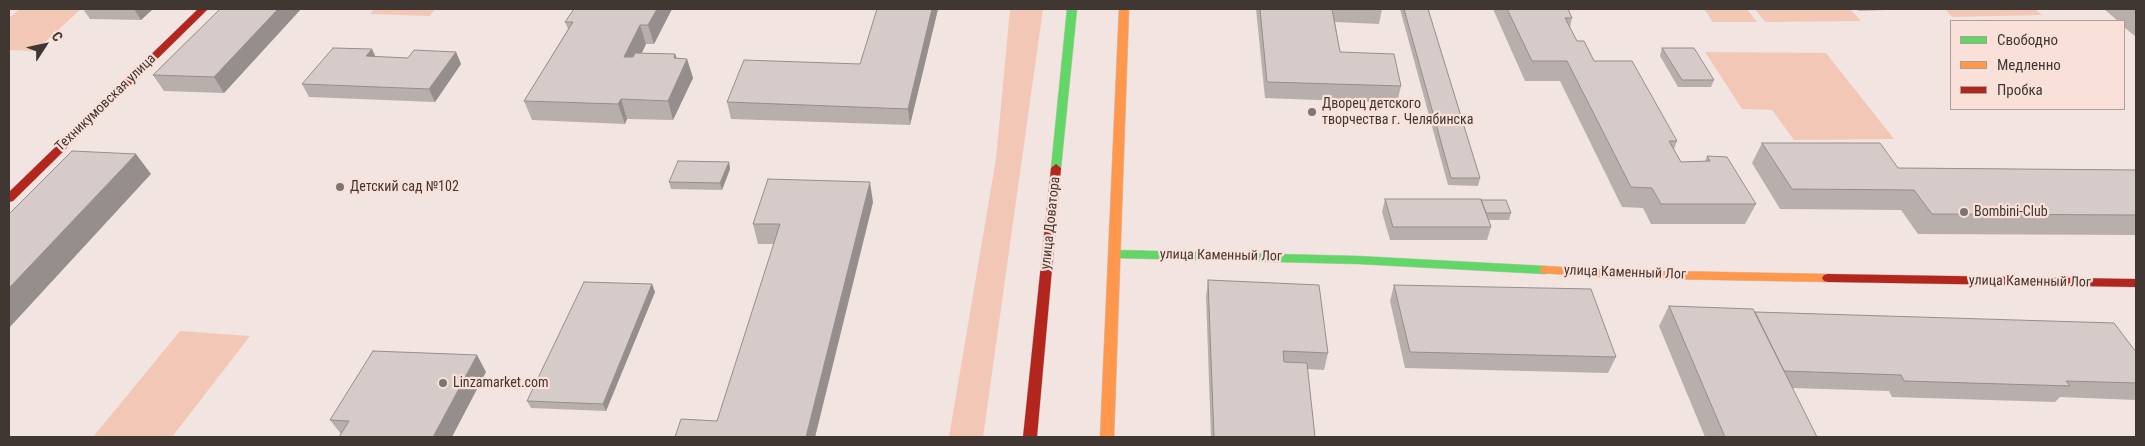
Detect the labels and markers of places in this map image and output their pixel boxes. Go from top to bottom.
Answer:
place label: Дворец детского творчества г. Челябинска [1322,96,1473,128]
marker: Дворец детского творчества г. Челябинска [1306,106,1318,118]
place label: Детский сад №102 [350,179,459,195]
marker: Детский сад №102 [334,181,346,193]
place label: Bombini-Club [1974,204,2048,220]
marker: Bombini-Club [1958,206,1970,218]
place label: Linzamarket.com [453,375,549,391]
marker: Linzamarket.com [437,377,449,389]

